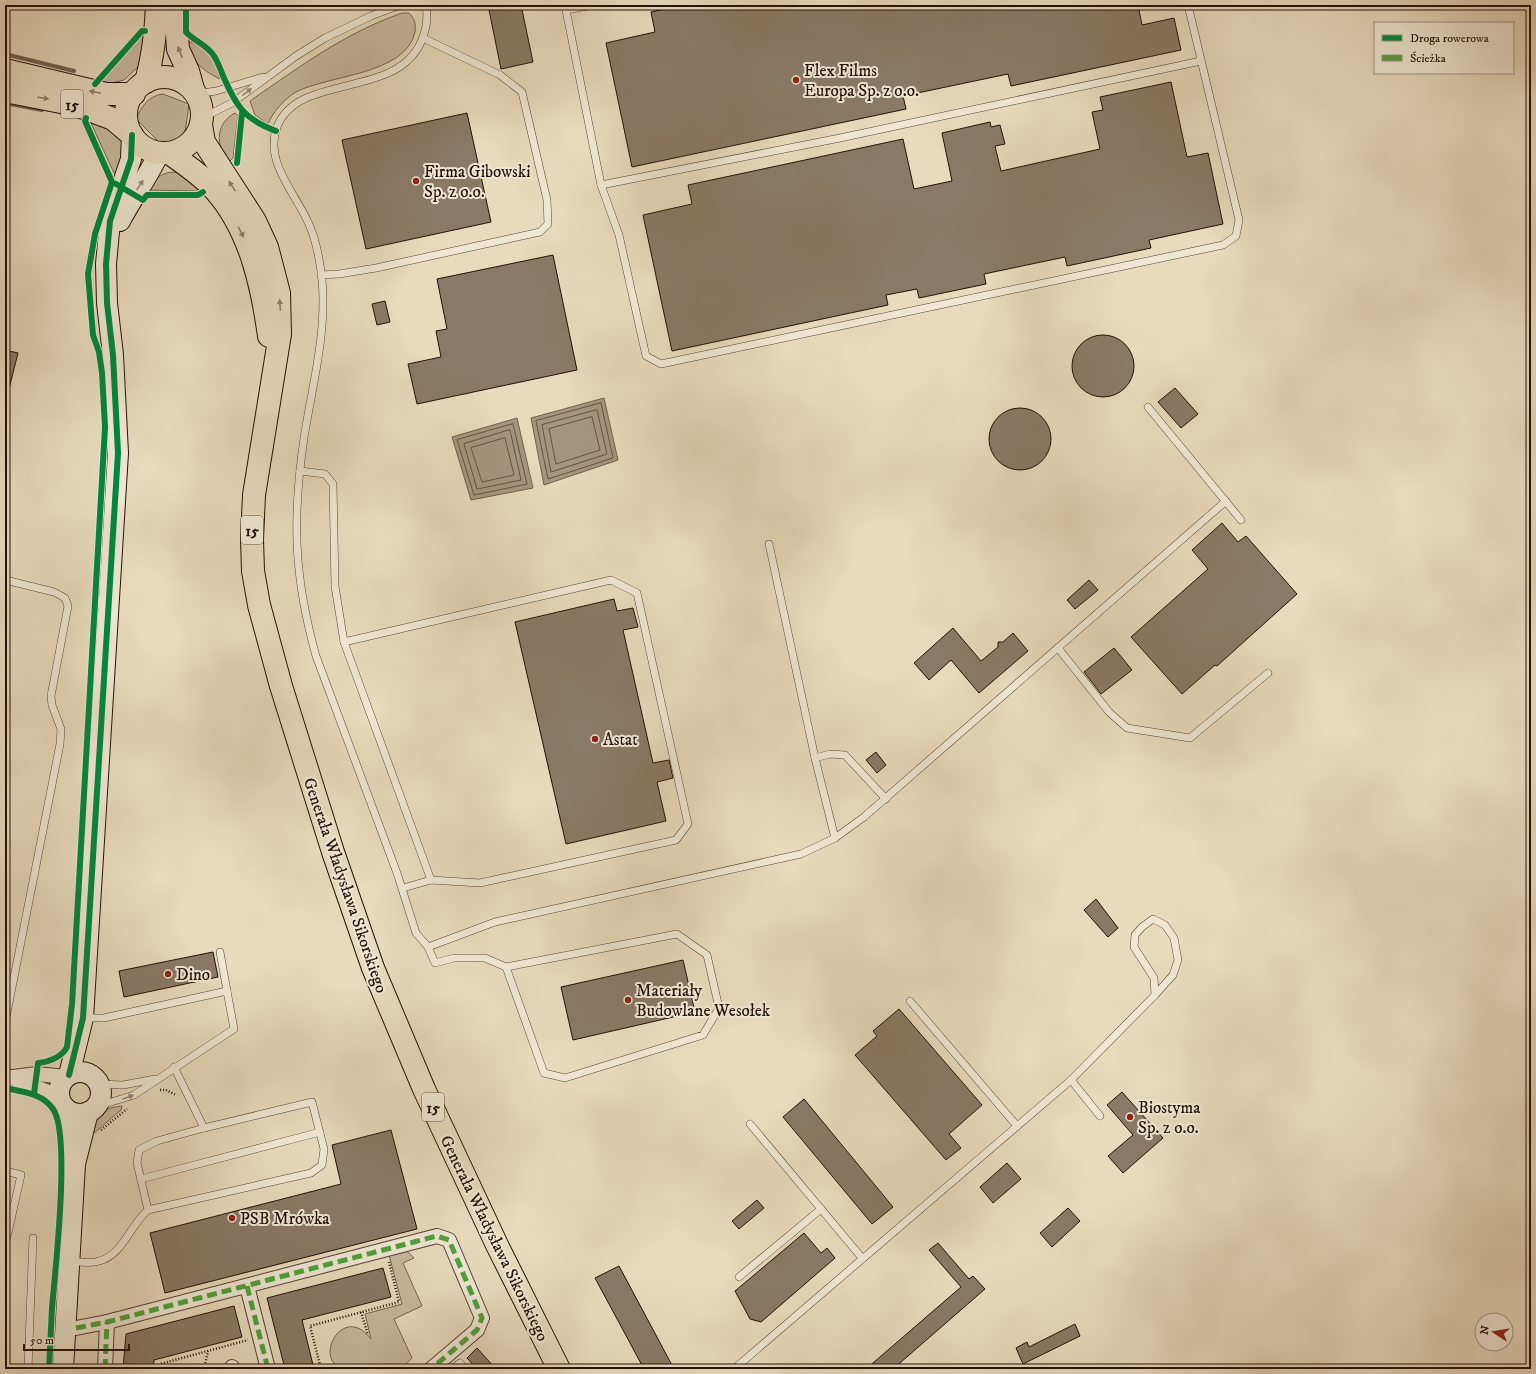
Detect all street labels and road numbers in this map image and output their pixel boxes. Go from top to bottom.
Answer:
road number: 15 [61,90,83,118]
road number: 15 [241,516,263,544]
street label: Generała Władysława Sikorskiego [298,775,392,996]
road number: 15 [422,1093,444,1121]
street label: Generała Władysława Sikorskiego [435,1132,554,1345]

